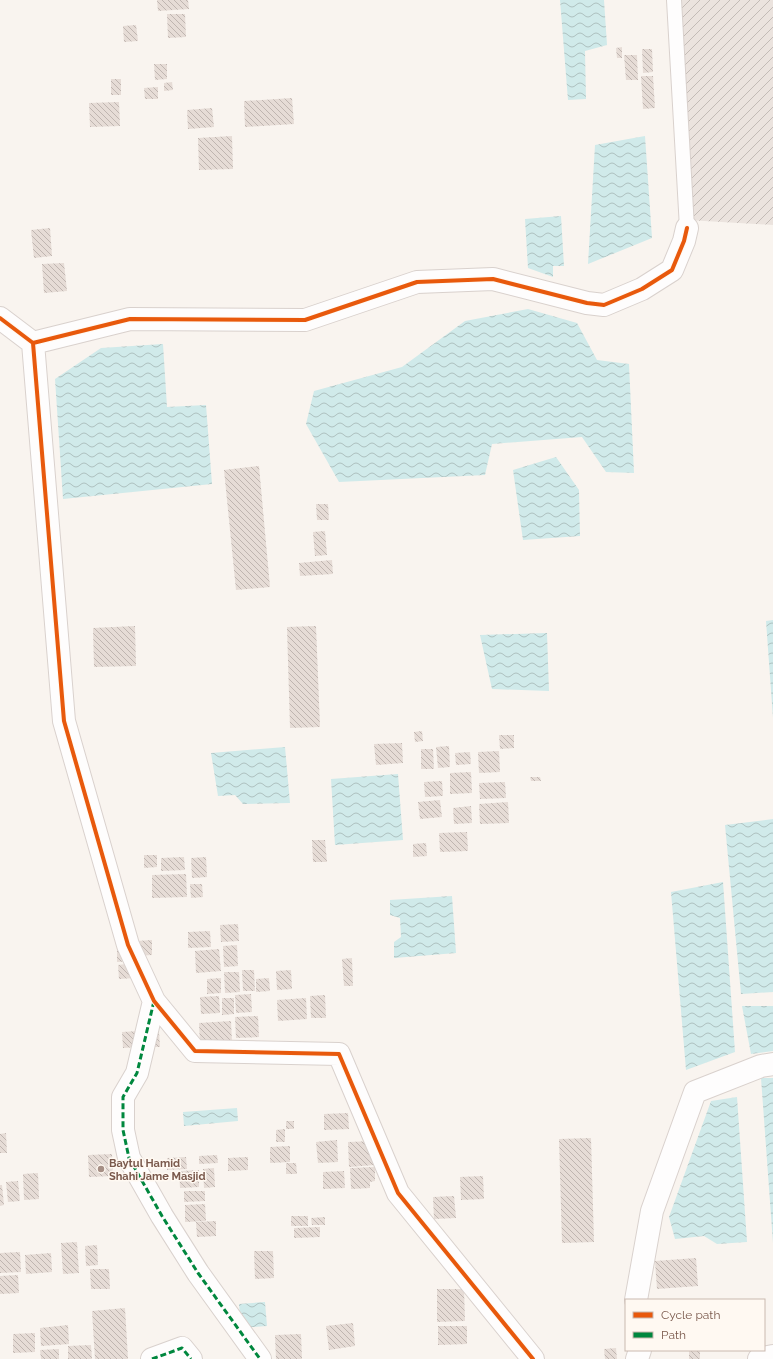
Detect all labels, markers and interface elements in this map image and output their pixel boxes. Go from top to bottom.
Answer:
place label: Baytul Hamid Shahi Jame Masjid [109,1157,206,1183]
marker: Baytul Hamid Shahi Jame Masjid [96,1164,106,1174]
legend [625,1299,765,1351]
text: Cycle path [661,1308,720,1322]
text: Path [661,1328,686,1342]

